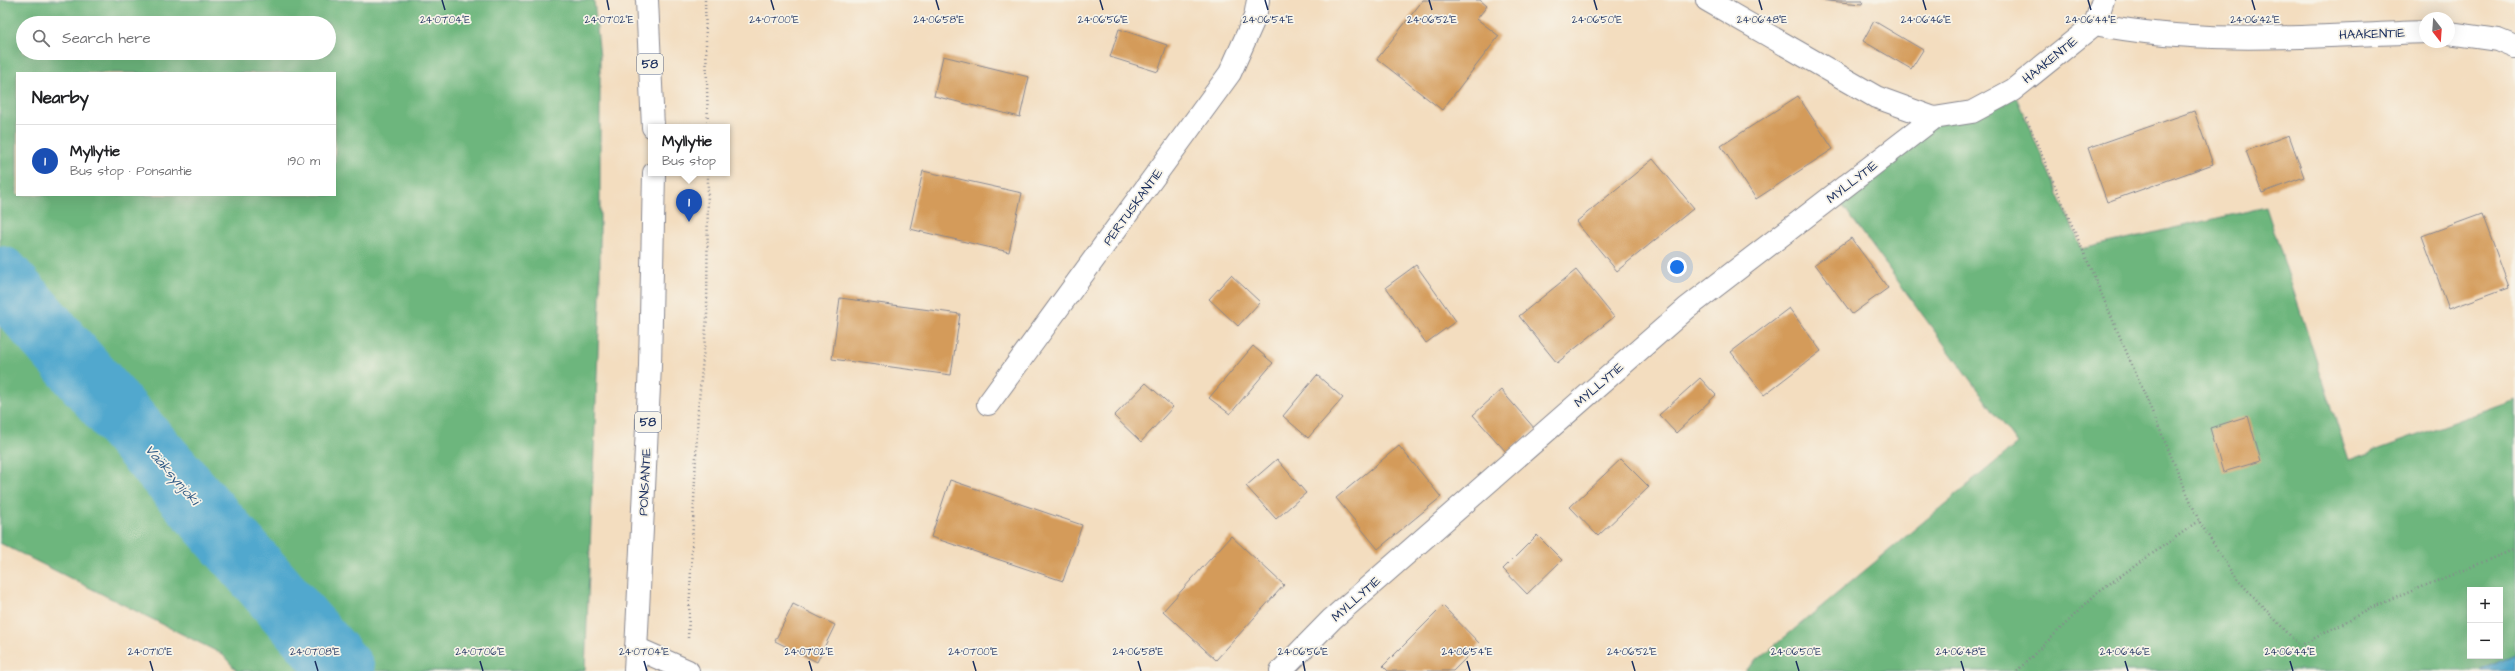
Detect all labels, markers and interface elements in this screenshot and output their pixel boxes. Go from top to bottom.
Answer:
north arrow [2419,12,2455,48]
text: 24°07'04"E [420,13,470,27]
text: 24°07'02"E [584,13,634,27]
text: 24°07'00"E [749,13,799,27]
text: 24°06'58"E [914,13,964,27]
text: 24°06'56"E [1078,13,1128,27]
text: 24°06'54"E [1242,13,1294,27]
text: 24°06'52"E [1407,13,1457,27]
text: 24°06'50"E [1572,13,1622,27]
text: 24°06'48"E [1737,13,1787,27]
text: 24°06'46"E [1901,13,1951,27]
text: 24°06'44"E [2066,13,2116,27]
text: 24°06'42"E [2230,13,2280,27]
search box [16,16,336,60]
street label: HAAKENTIE [2339,24,2406,44]
icon: search [30,27,52,49]
text: Search here [62,28,151,49]
street label: HAAKENTIE [2019,32,2082,88]
road number: 58 [637,54,663,74]
text: Nearby [32,86,89,110]
popup [648,124,730,176]
text: Myllytie [662,131,712,152]
text: Myllytie [70,141,120,162]
text: 1 [44,152,46,170]
text: 190 m [287,152,320,170]
text: Bus stop [662,152,716,170]
street label: MYLLYTIE [1823,156,1882,208]
text: Bus stop · Ponsantie [70,162,192,180]
street label: PERTUSKANTIE [1099,165,1167,249]
pin: 1 [676,189,702,222]
your location [1667,257,1687,277]
street label: MYLLYTIE [1570,358,1628,412]
road number: 58 [635,412,661,432]
water label: Vääksynjoki [140,440,205,511]
street label: PONSANTIE [634,447,656,516]
street label: MYLLYTIE [1328,572,1385,626]
map controls [2467,587,2503,659]
button: + [2467,587,2503,623]
button: − [2467,623,2503,659]
text: 24°07'10"E [128,645,172,659]
text: 24°07'08"E [290,645,340,659]
text: 24°07'06"E [455,645,505,659]
text: 24°07'04"E [619,645,669,659]
text: 24°07'02"E [784,645,834,659]
text: 24°07'00"E [948,645,998,659]
text: 24°06'58"E [1113,645,1163,659]
text: 24°06'56"E [1278,645,1328,659]
text: 24°06'54"E [1441,645,1493,659]
text: 24°06'52"E [1607,645,1657,659]
text: 24°06'50"E [1771,645,1821,659]
text: 24°06'48"E [1936,645,1986,659]
text: 24°06'46"E [2100,645,2150,659]
text: 24°06'44"E [2265,645,2315,659]

